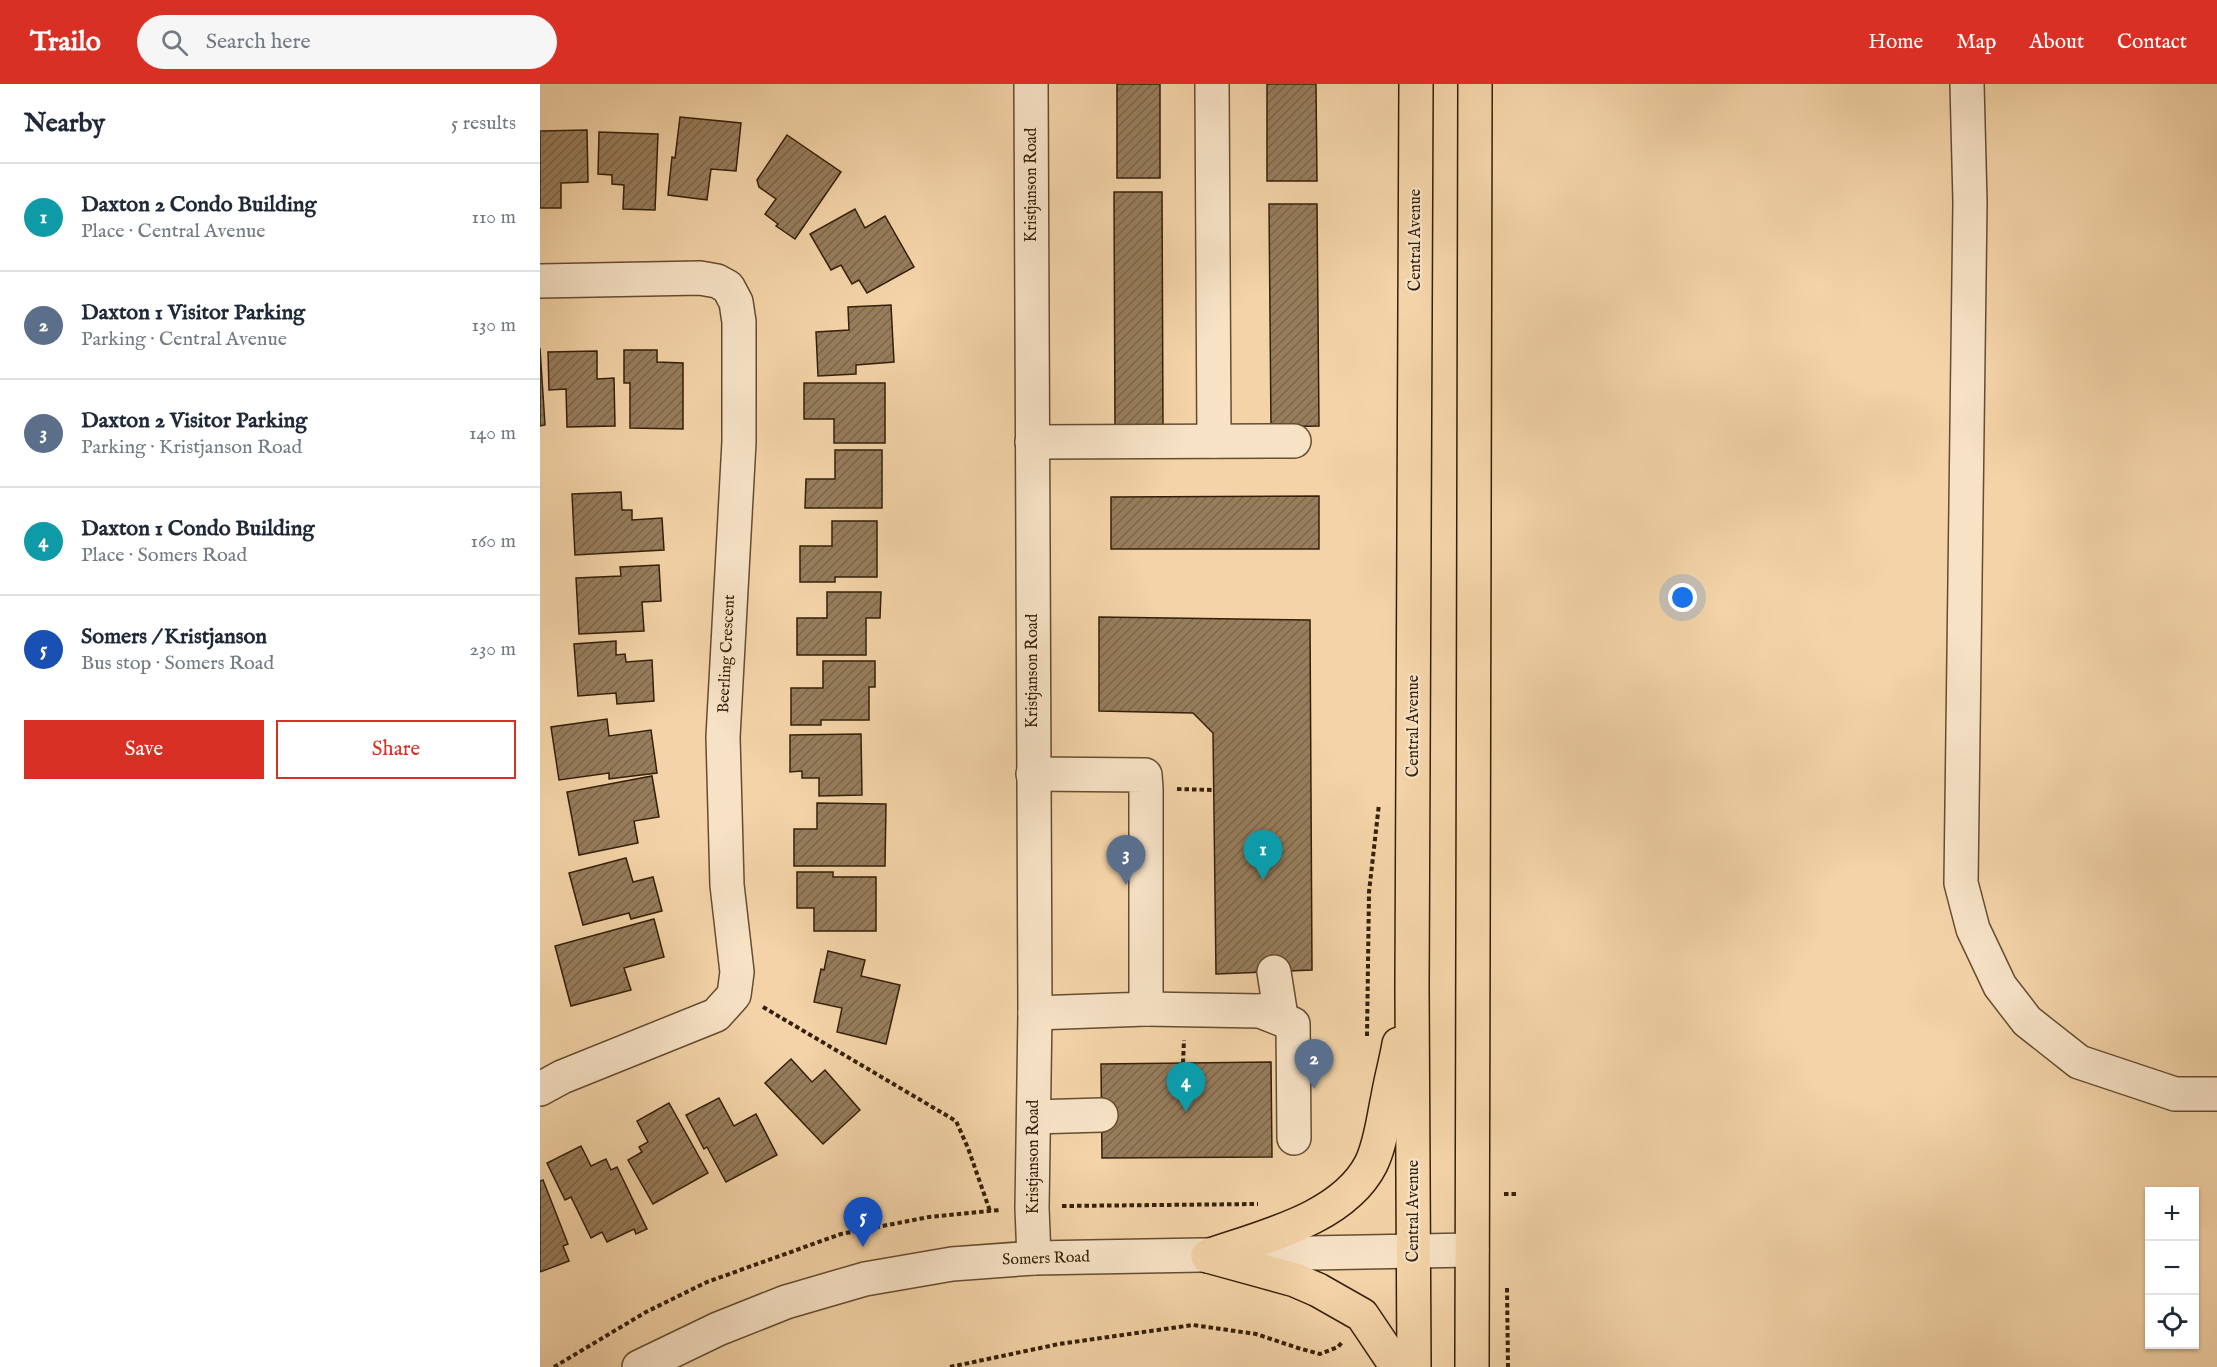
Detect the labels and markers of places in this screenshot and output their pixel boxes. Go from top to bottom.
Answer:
pin: 1 [1244,830,1282,880]
pin: 3 [1106,836,1146,885]
pin: 2 [1294,1040,1334,1089]
pin: 4 [1166,1062,1206,1112]
pin: 5 [844,1198,882,1247]

